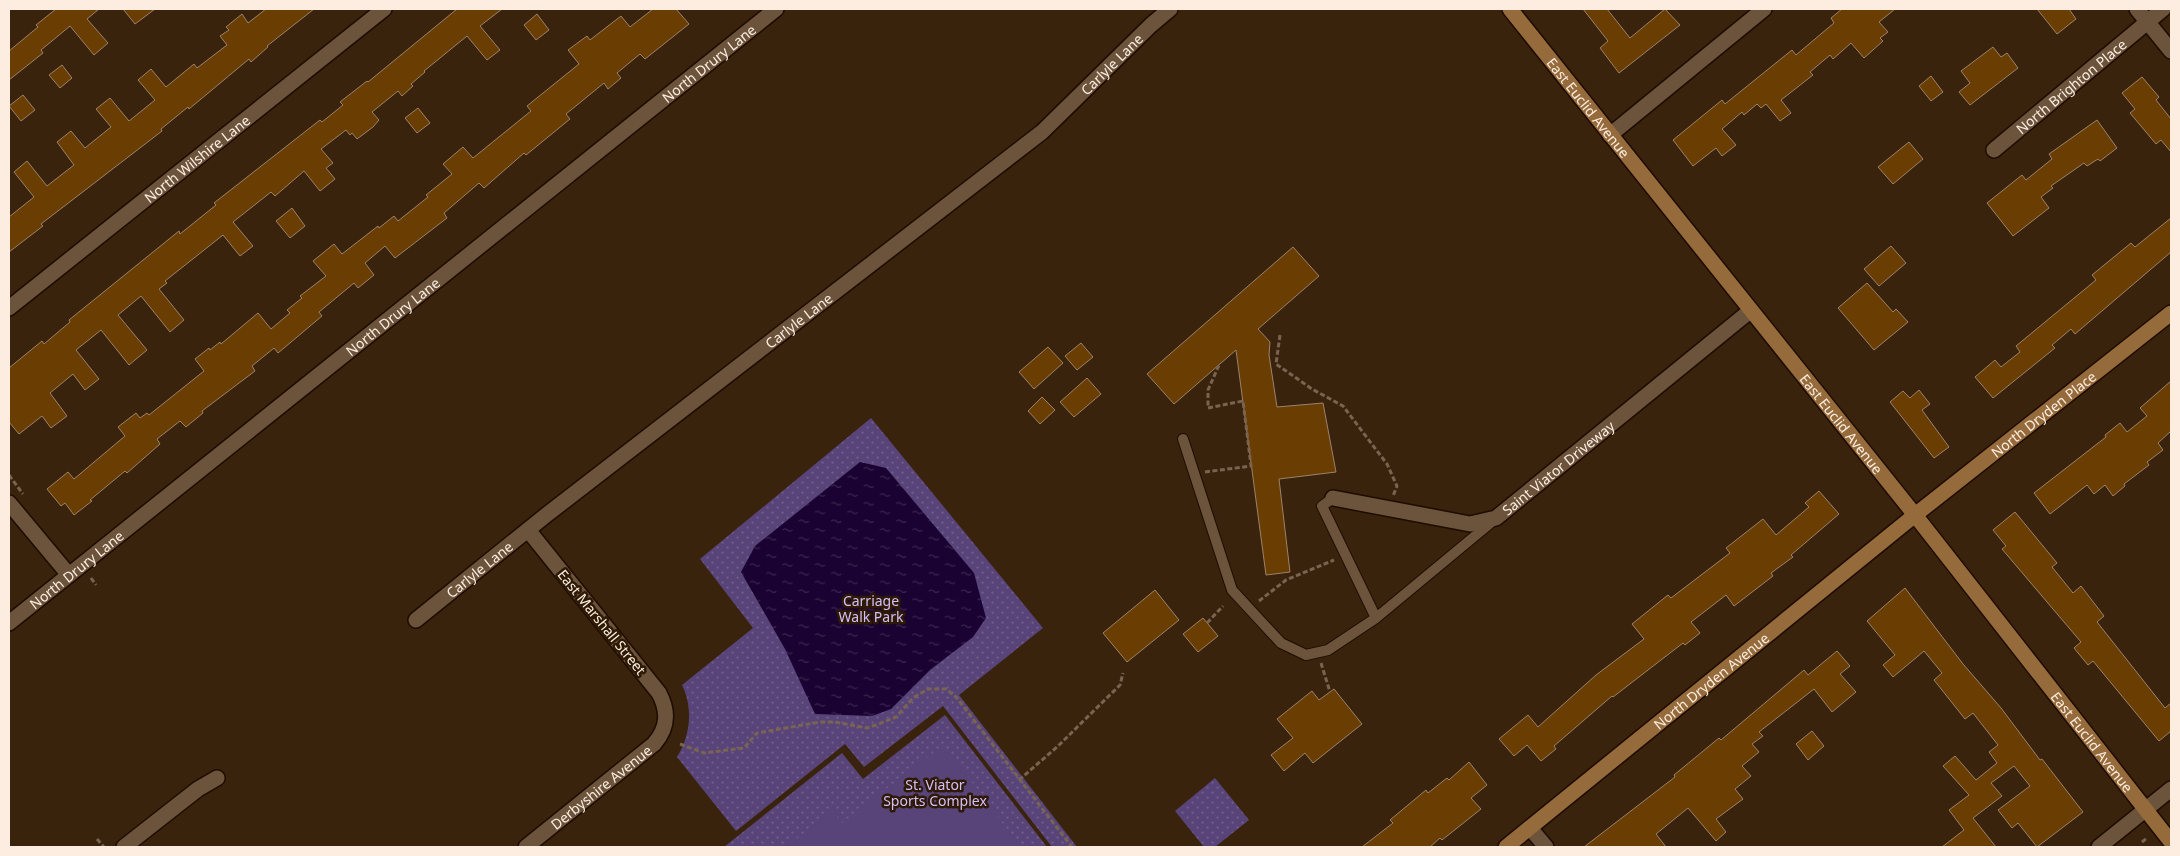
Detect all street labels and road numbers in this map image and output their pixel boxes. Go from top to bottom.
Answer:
street label: North Drury Lane [658,20,760,106]
street label: Carlyle Lane [1076,29,1147,99]
street label: North Brighton Place [2012,34,2130,138]
street label: East Euclid Avenue [1543,53,1635,161]
street label: North Wilshire Lane [140,110,254,206]
street label: North Drury Lane [341,273,443,360]
street label: Carlyle Lane [761,288,836,352]
street label: North Dryden Place [1987,366,2100,461]
street label: East Euclid Avenue [1796,370,1888,478]
street label: Saint Viator Driveway [1498,415,1619,519]
street label: North Drury Lane [25,526,127,613]
street label: Carlyle Lane [442,537,516,602]
street label: East Marshall Street [554,565,650,679]
street label: North Dryden Avenue [1649,628,1773,733]
street label: East Euclid Avenue [2047,687,2138,796]
street label: Derbyshire Avenue [546,740,655,833]

